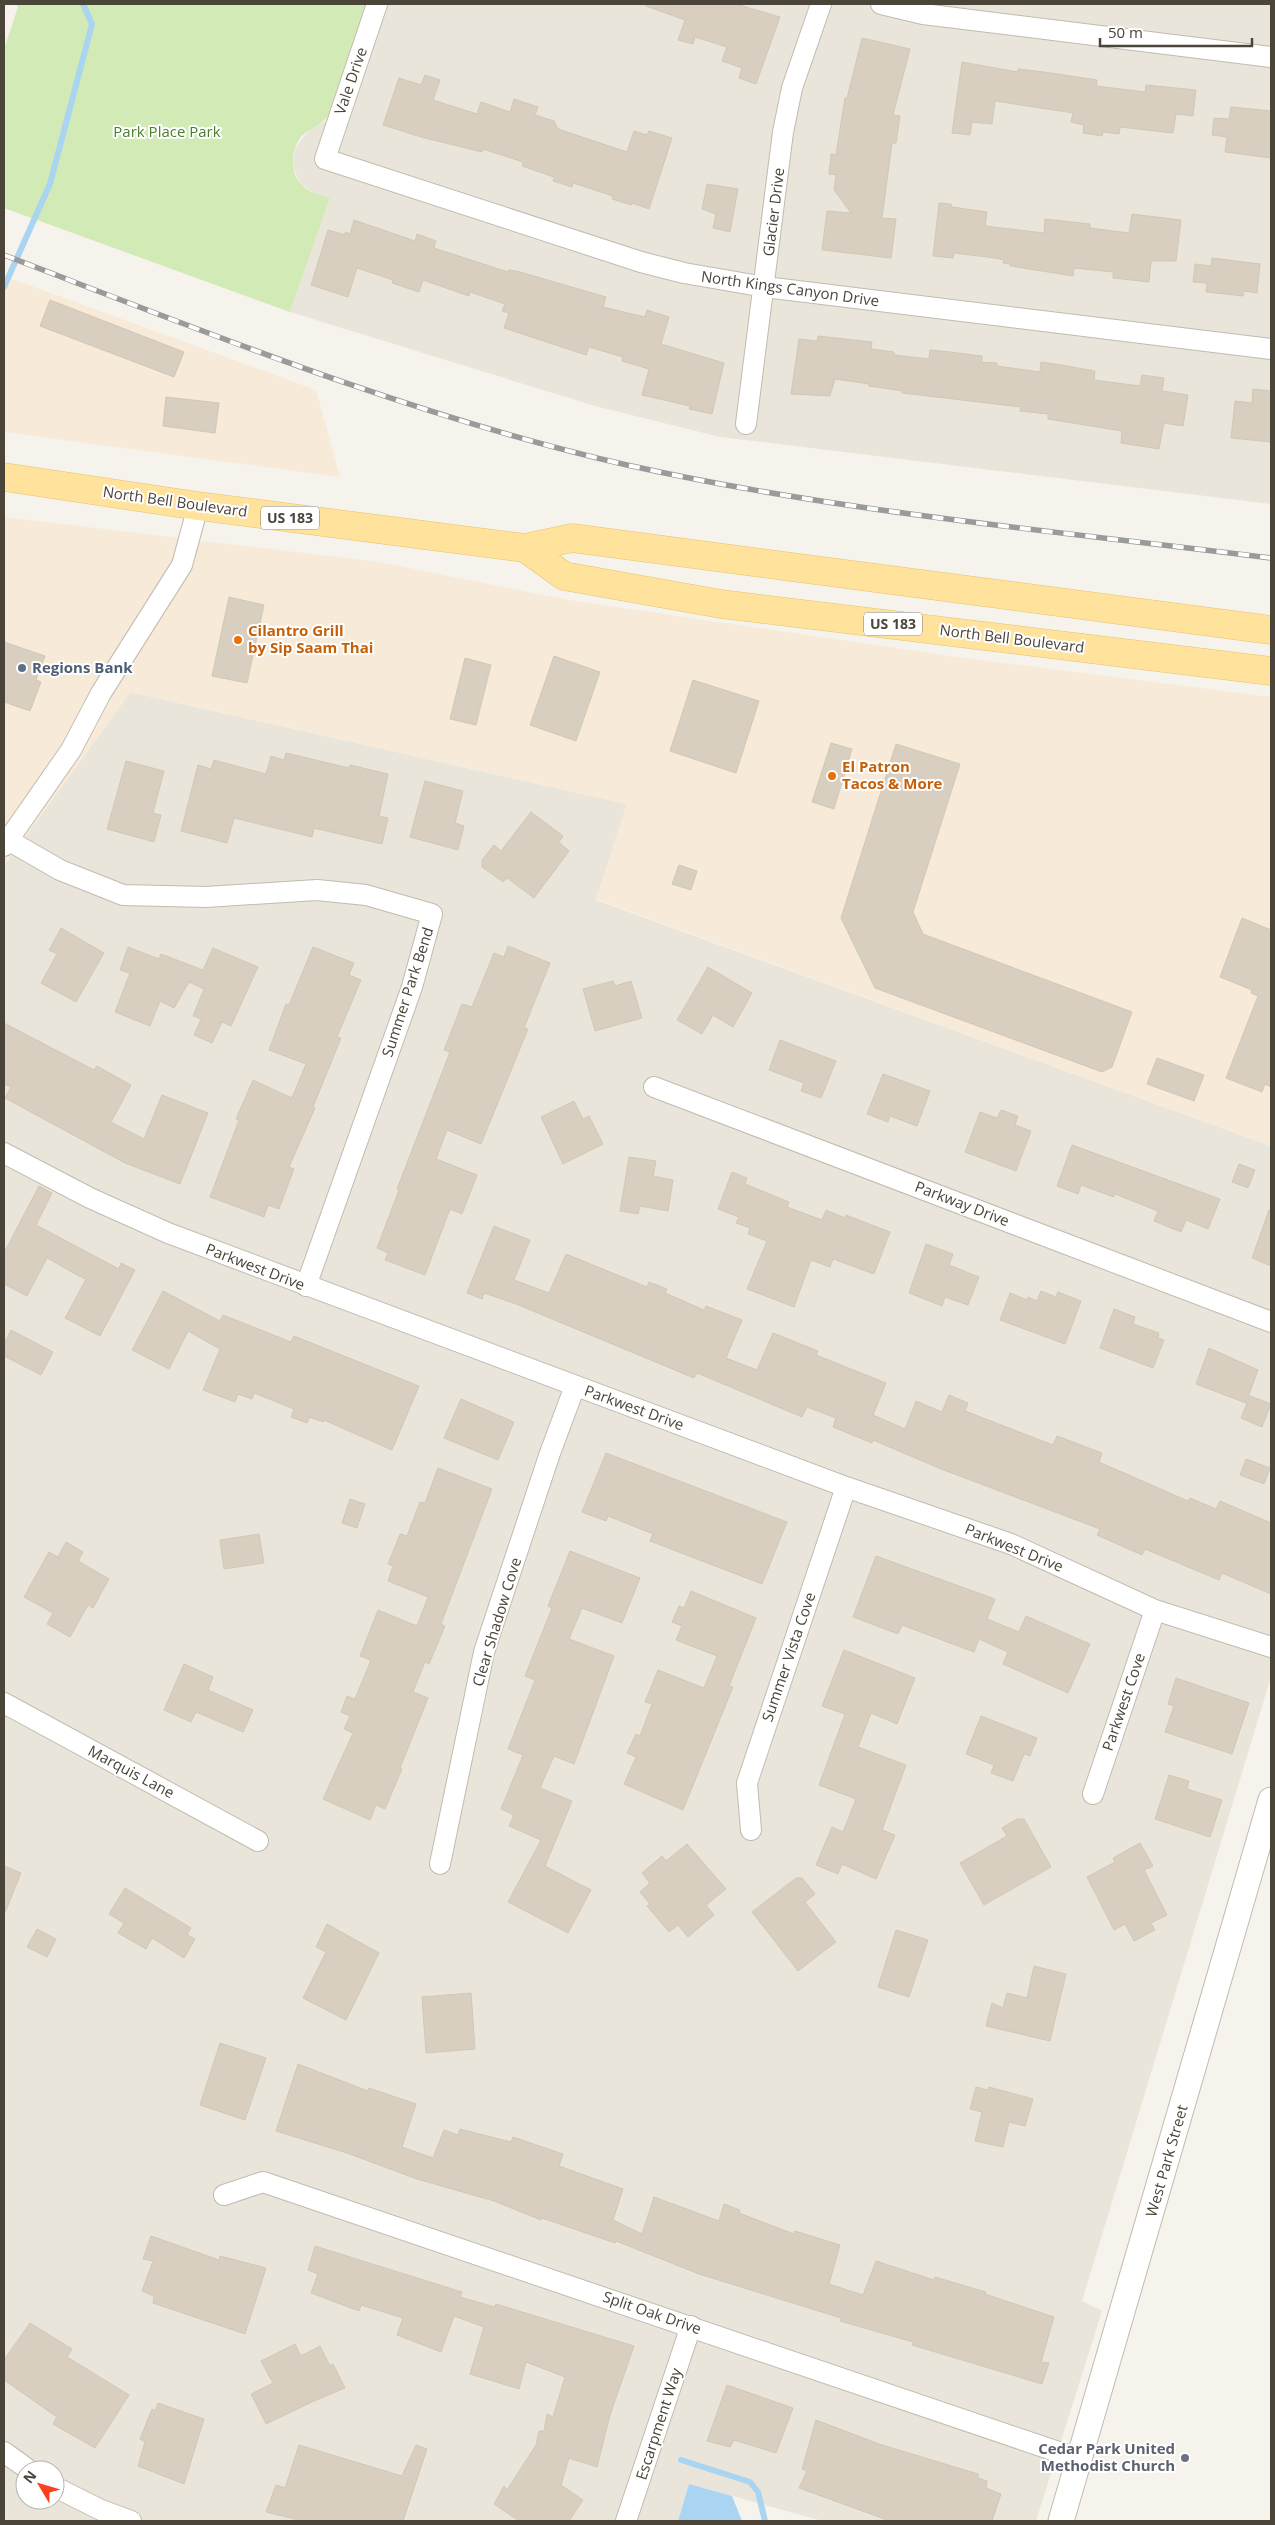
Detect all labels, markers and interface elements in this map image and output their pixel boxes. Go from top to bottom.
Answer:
scale bar [1100,15,1252,47]
text: 50 m [1108,22,1143,42]
street label: Vale Drive [329,44,371,117]
park label: Park Place Park [113,121,221,141]
street label: Glacier Drive [758,166,788,257]
street label: North Kings Canyon Drive [700,266,880,310]
street label: North Bell Boulevard [102,481,249,521]
road number: US 183 [261,506,319,530]
road number: US 183 [864,612,922,636]
street label: North Bell Boulevard [939,619,1086,657]
place label: Cilantro Grill by Sip Saam Thai [248,620,373,657]
marker: Cilantro Grill by Sip Saam Thai [232,634,244,646]
place label: Regions Bank [32,657,133,677]
marker: Regions Bank [16,662,28,674]
place label: El Patron Tacos & More [842,756,942,793]
marker: El Patron Tacos & More [826,770,838,782]
street label: Summer Park Bend [377,924,437,1059]
street label: Parkway Drive [912,1176,1012,1230]
street label: Parkwest Drive [203,1238,308,1294]
street label: Parkwest Drive [582,1380,687,1434]
street label: Parkwest Drive [962,1518,1067,1576]
street label: Clear Shadow Cove [467,1555,525,1689]
street label: Summer Vista Cove [757,1589,820,1724]
street label: Parkwest Cove [1097,1650,1149,1753]
street label: Marquis Lane [85,1740,178,1802]
street label: West Park Street [1140,2102,1192,2219]
street label: Split Oak Drive [601,2286,704,2338]
street label: Escarpment Way [630,2365,686,2482]
place label: Cedar Park United Methodist Church [1038,2438,1175,2475]
marker: Cedar Park United Methodist Church [1179,2452,1191,2464]
north arrow [15,2460,65,2510]
text: N [18,2466,40,2487]

